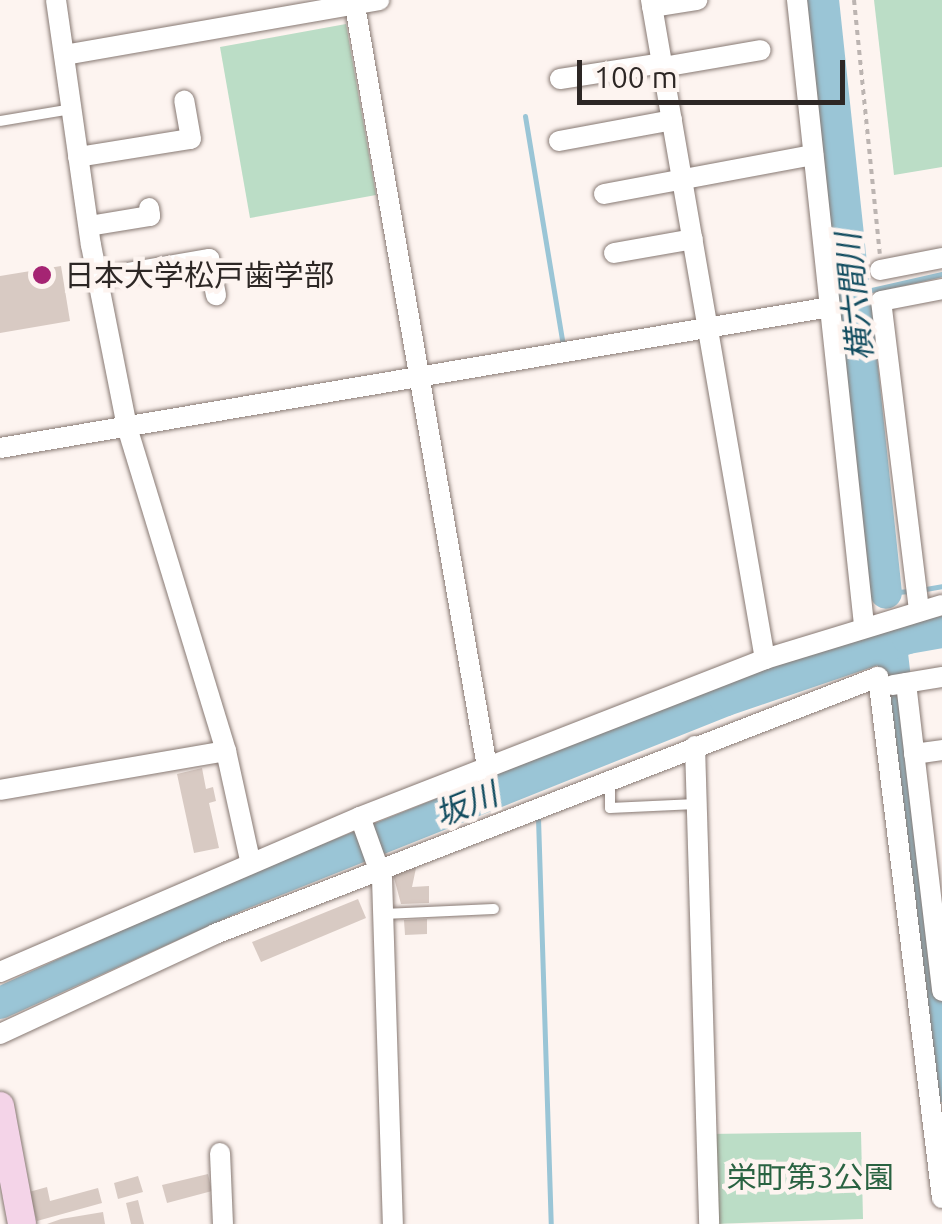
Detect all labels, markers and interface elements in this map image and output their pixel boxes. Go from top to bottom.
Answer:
scale bar [582,40,850,102]
text: 100 m [594,60,678,94]
water label: 横六間川 [828,231,880,363]
place label: 日本大学松戸歯学部 [64,257,334,293]
marker: 日本大学松戸歯学部 [29,262,55,288]
water label: 坂川 [429,774,503,834]
park label: 栄町第3公園 [727,1159,893,1195]

